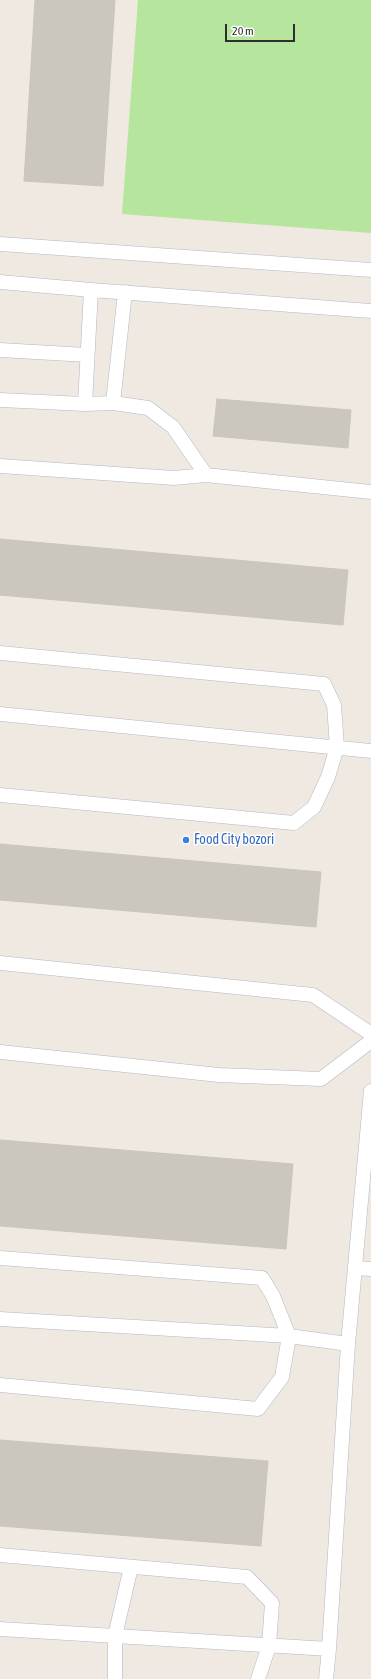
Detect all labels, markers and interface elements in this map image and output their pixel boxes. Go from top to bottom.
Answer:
scale bar [227,16,297,42]
text: 20 m [232,24,254,38]
place label: Food City bozori [194,832,274,848]
marker: Food City bozori [181,835,191,845]

